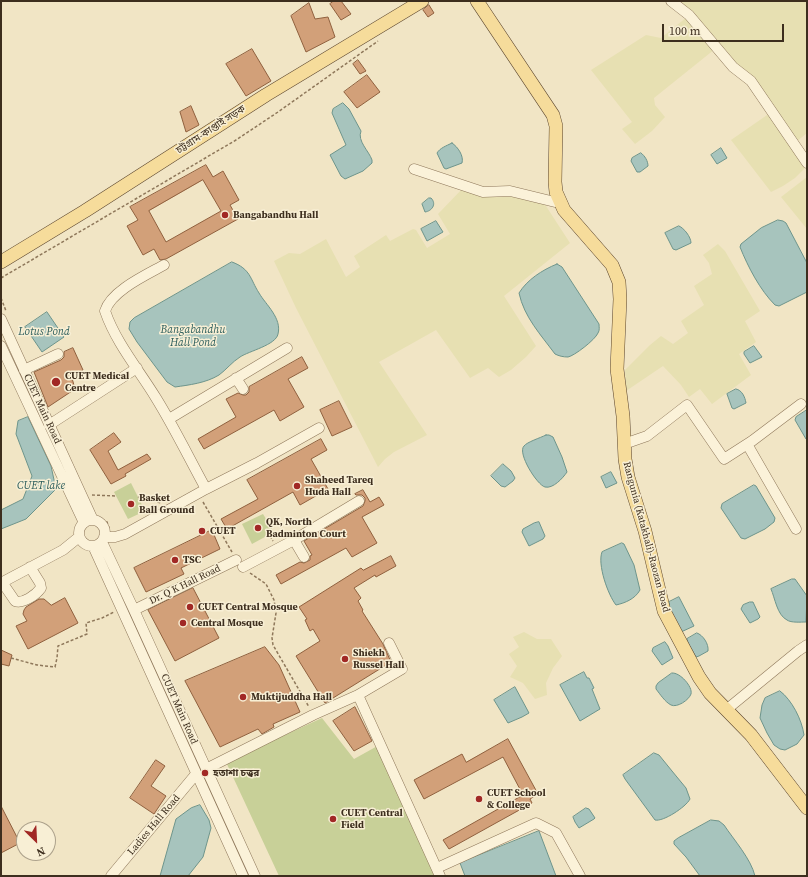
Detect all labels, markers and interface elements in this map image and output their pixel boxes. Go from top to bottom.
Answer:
scale bar [664,16,786,42]
text: 100 m [669,23,701,39]
street label: চট্টগ্রাম-কাপ্তাই সড়ক [174,103,248,157]
place label: Bangabandhu Hall [233,209,319,221]
marker: Bangabandhu Hall [220,210,230,220]
water label: Bangabandhu Hall Pond [160,323,226,349]
water label: Lotus Pond [18,325,70,339]
place label: CUET Medical Centre [65,370,129,394]
street label: CUET Main Road [21,372,63,446]
marker: CUET Medical Centre [50,376,62,388]
street label: Rangunia (Katakhali)-Raozan Road [620,460,672,614]
place label: Shaheed Tareq Huda Hall [305,474,373,498]
water label: CUET lake [17,479,65,493]
marker: Shaheed Tareq Huda Hall [292,481,302,491]
place label: Basket Ball Ground [139,492,194,516]
marker: Basket Ball Ground [126,499,136,509]
place label: QK, North Badminton Court [266,516,346,540]
marker: QK, North Badminton Court [253,523,263,533]
place label: CUET [210,525,235,537]
marker: CUET [197,526,207,536]
place label: TSC [183,554,201,566]
marker: TSC [170,555,180,565]
street label: Dr. Q K Hall Road [147,563,223,607]
place label: CUET Central Mosque [198,601,298,613]
marker: CUET Central Mosque [185,602,195,612]
place label: Central Mosque [191,617,263,629]
marker: Central Mosque [178,618,188,628]
place label: Shiekh Russel Hall [353,647,404,670]
marker: Shiekh Russel Hall [340,654,350,664]
street label: CUET Main Road [158,672,200,746]
place label: Muktijuddha Hall [251,691,332,703]
marker: Muktijuddha Hall [238,692,248,702]
place label: হতাশা চত্ত্বর [213,767,259,779]
marker: হতাশা চত্ত্বর [200,768,210,778]
place label: CUET School & College [487,787,546,810]
street label: Ladies Hall Road [125,792,183,858]
marker: CUET School & College [474,794,484,804]
place label: CUET Central Field [341,807,403,830]
marker: CUET Central Field [328,814,338,824]
north arrow [16,821,56,861]
text: N [34,843,47,860]

